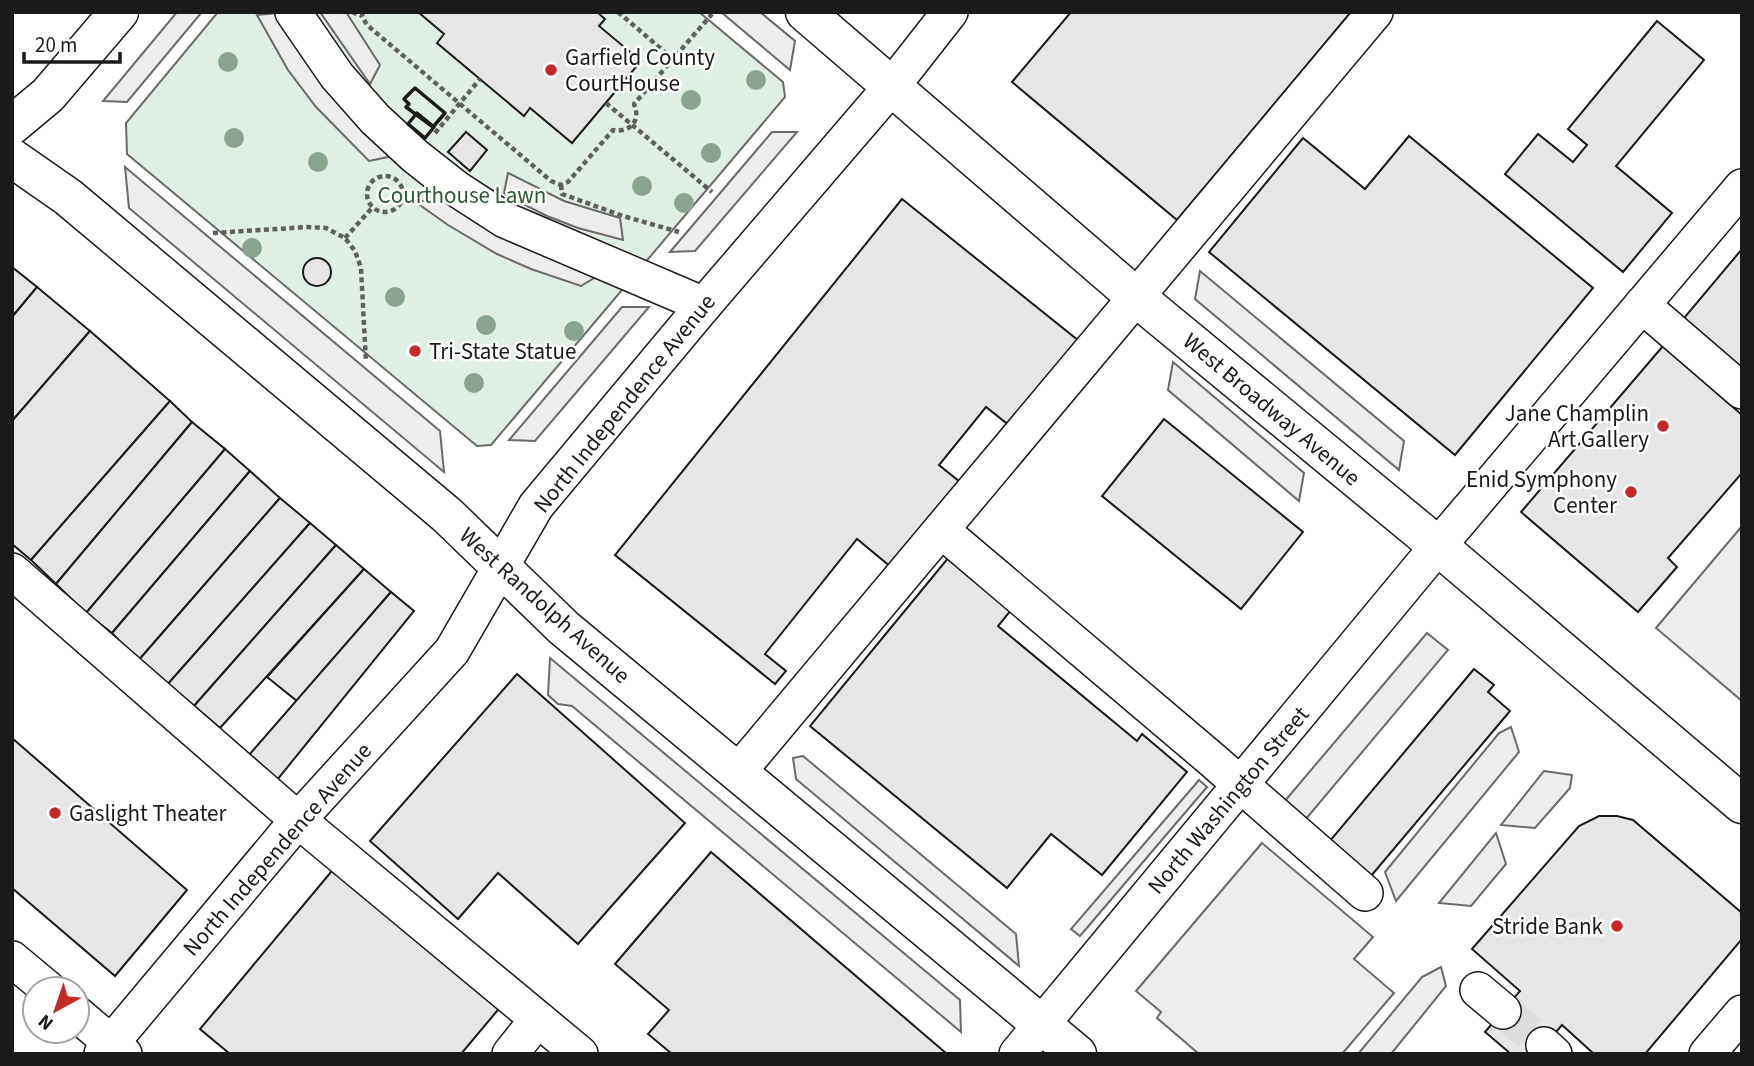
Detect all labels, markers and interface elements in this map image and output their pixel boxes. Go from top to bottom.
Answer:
scale bar [24,21,121,65]
text: 20 m [35,30,77,60]
place label: Garfield County CourtHouse [565,41,715,100]
marker: Garfield County CourtHouse [543,62,559,78]
park label: Courthouse Lawn [378,179,546,212]
street label: North Independence Avenue [526,287,723,520]
street label: West Broadway Avenue [1176,325,1368,494]
place label: Tri-State Statue [429,335,576,368]
marker: Tri-State Statue [407,343,423,359]
place label: Jane Champlin Art Gallery [1505,397,1649,456]
marker: Jane Champlin Art Gallery [1655,418,1671,434]
place label: Enid Symphony Center [1466,463,1618,522]
marker: Enid Symphony Center [1623,484,1639,500]
street label: West Randolph Avenue [452,519,637,691]
street label: North Washington Street [1140,699,1317,901]
street label: North Independence Avenue [175,735,380,963]
place label: Gaslight Theater [69,797,227,830]
marker: Gaslight Theater [47,805,63,821]
place label: Stride Bank [1492,910,1604,943]
marker: Stride Bank [1609,918,1625,934]
north arrow [21,975,91,1045]
text: N [33,1007,60,1036]

